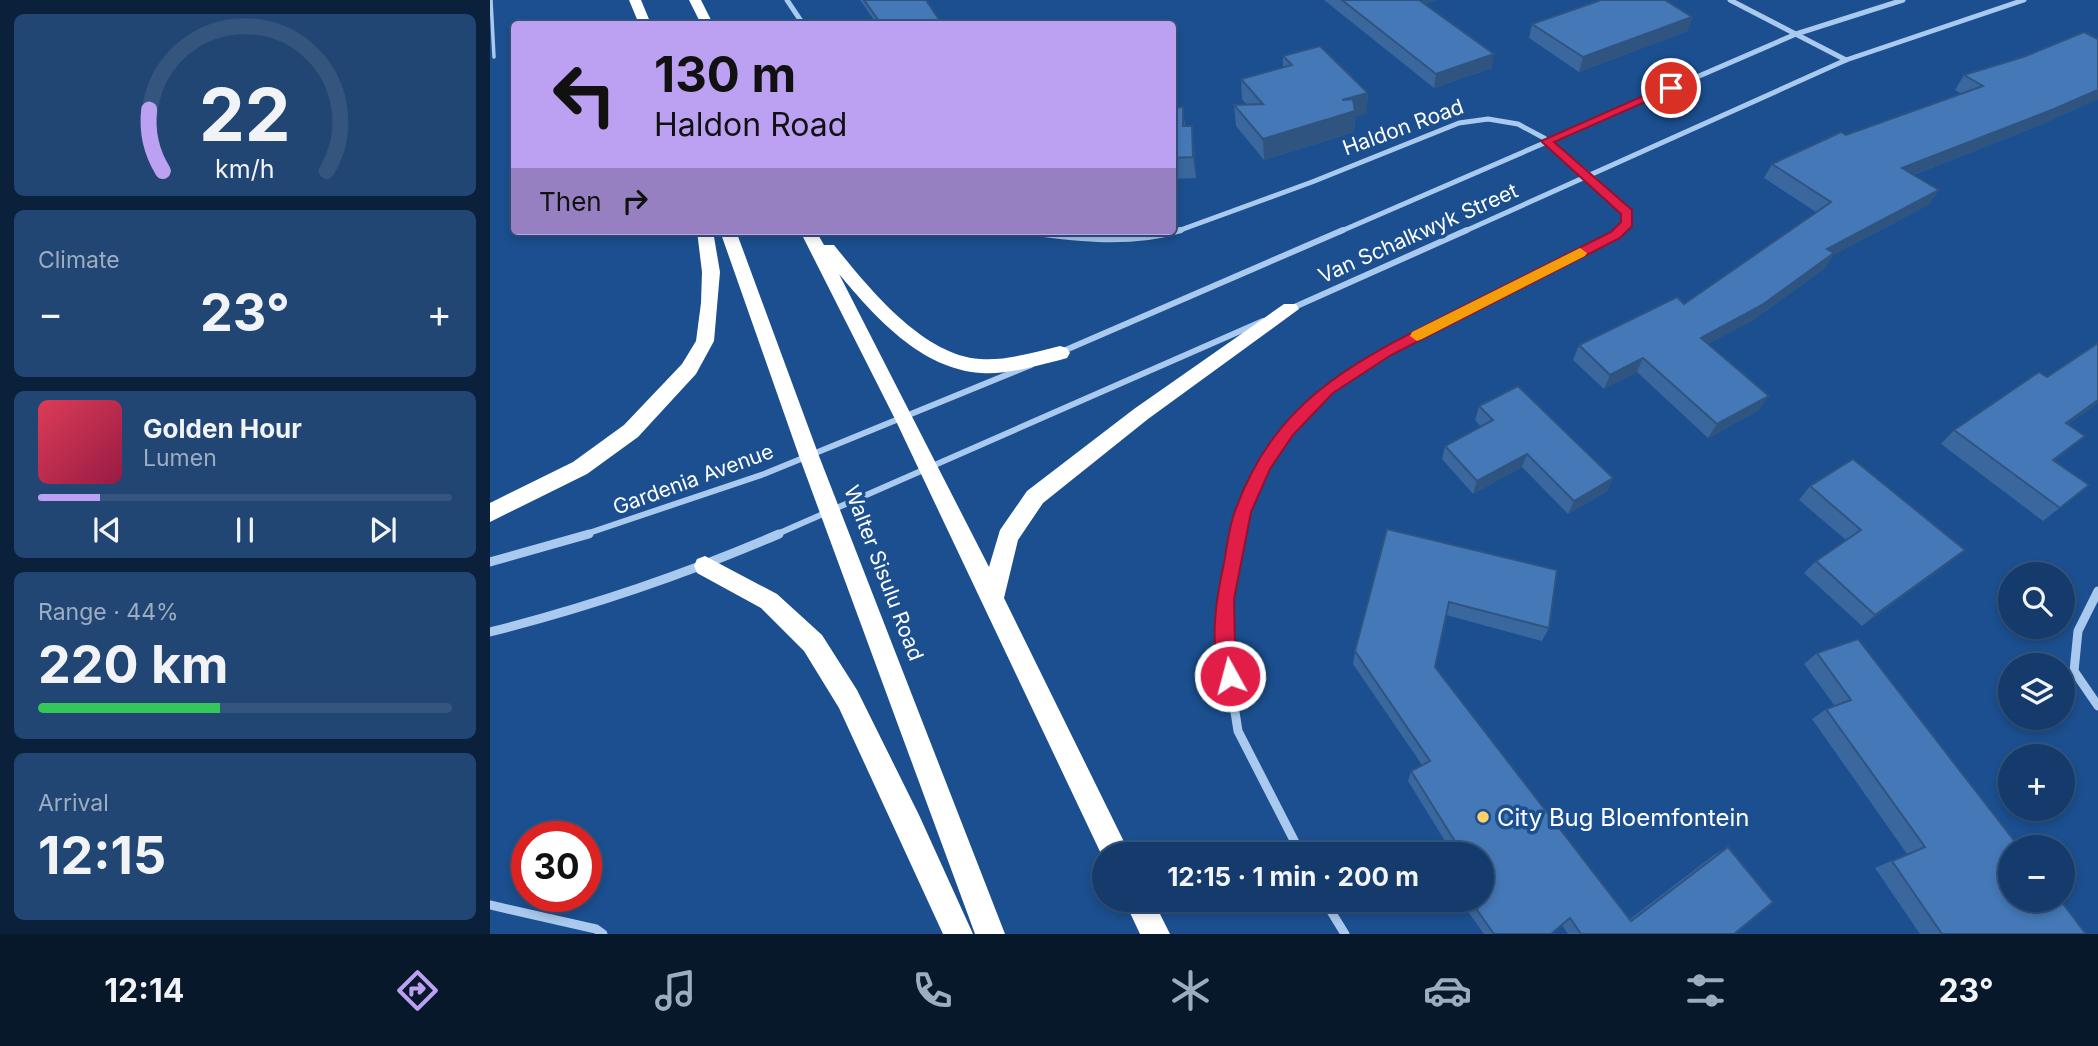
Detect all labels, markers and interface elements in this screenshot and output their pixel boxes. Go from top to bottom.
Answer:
text: 130 m [654,45,796,104]
icon: left [539,49,630,140]
pin [1641,58,1701,118]
icon: arrive [1652,69,1690,107]
text: 22 [199,70,291,159]
street label: Haldon Road [1339,94,1467,160]
text: Haldon Road [654,105,847,144]
text: km/h [215,154,275,184]
street label: Van Schalkwyk Street [1314,178,1522,288]
icon: right [616,182,654,220]
text: Then [539,186,602,217]
text: Climate [38,246,120,274]
text: 23° [200,281,290,344]
text: − [38,290,63,336]
text: + [427,290,452,336]
text: Golden Hour [143,413,302,444]
street label: Gardenia Avenue [609,438,777,520]
text: Lumen [143,444,217,472]
street label: Walter Sisulu Road [839,482,929,664]
icon: previous [88,511,126,549]
icon: pause [226,511,264,549]
icon: next [364,511,402,549]
map controls [1998,562,2075,912]
button: search [1998,562,2075,639]
text: Range · 44% [38,598,179,626]
text: 220 km [38,633,229,696]
position arrow [1193,639,1267,713]
button: layers [1998,653,2075,730]
button: + [1998,744,2075,821]
text: Arrival [38,789,109,817]
place label: City Bug Bloemfontein [1497,803,1750,832]
marker: City Bug Bloemfontein [1475,809,1491,825]
speed limit sign: 30 [511,821,602,912]
text: 12:15 [38,824,166,887]
button: − [1998,835,2075,912]
text: 12:15 · 1 min · 200 m [1167,861,1419,892]
icon: directions [393,966,442,1015]
icon: music [651,966,700,1015]
icon: phone [908,966,957,1015]
icon: climate [1166,966,1215,1015]
icon: car [1423,966,1472,1015]
icon: filters [1681,966,1730,1015]
text: 12:14 [104,971,184,1010]
text: 23° [1938,971,1994,1010]

